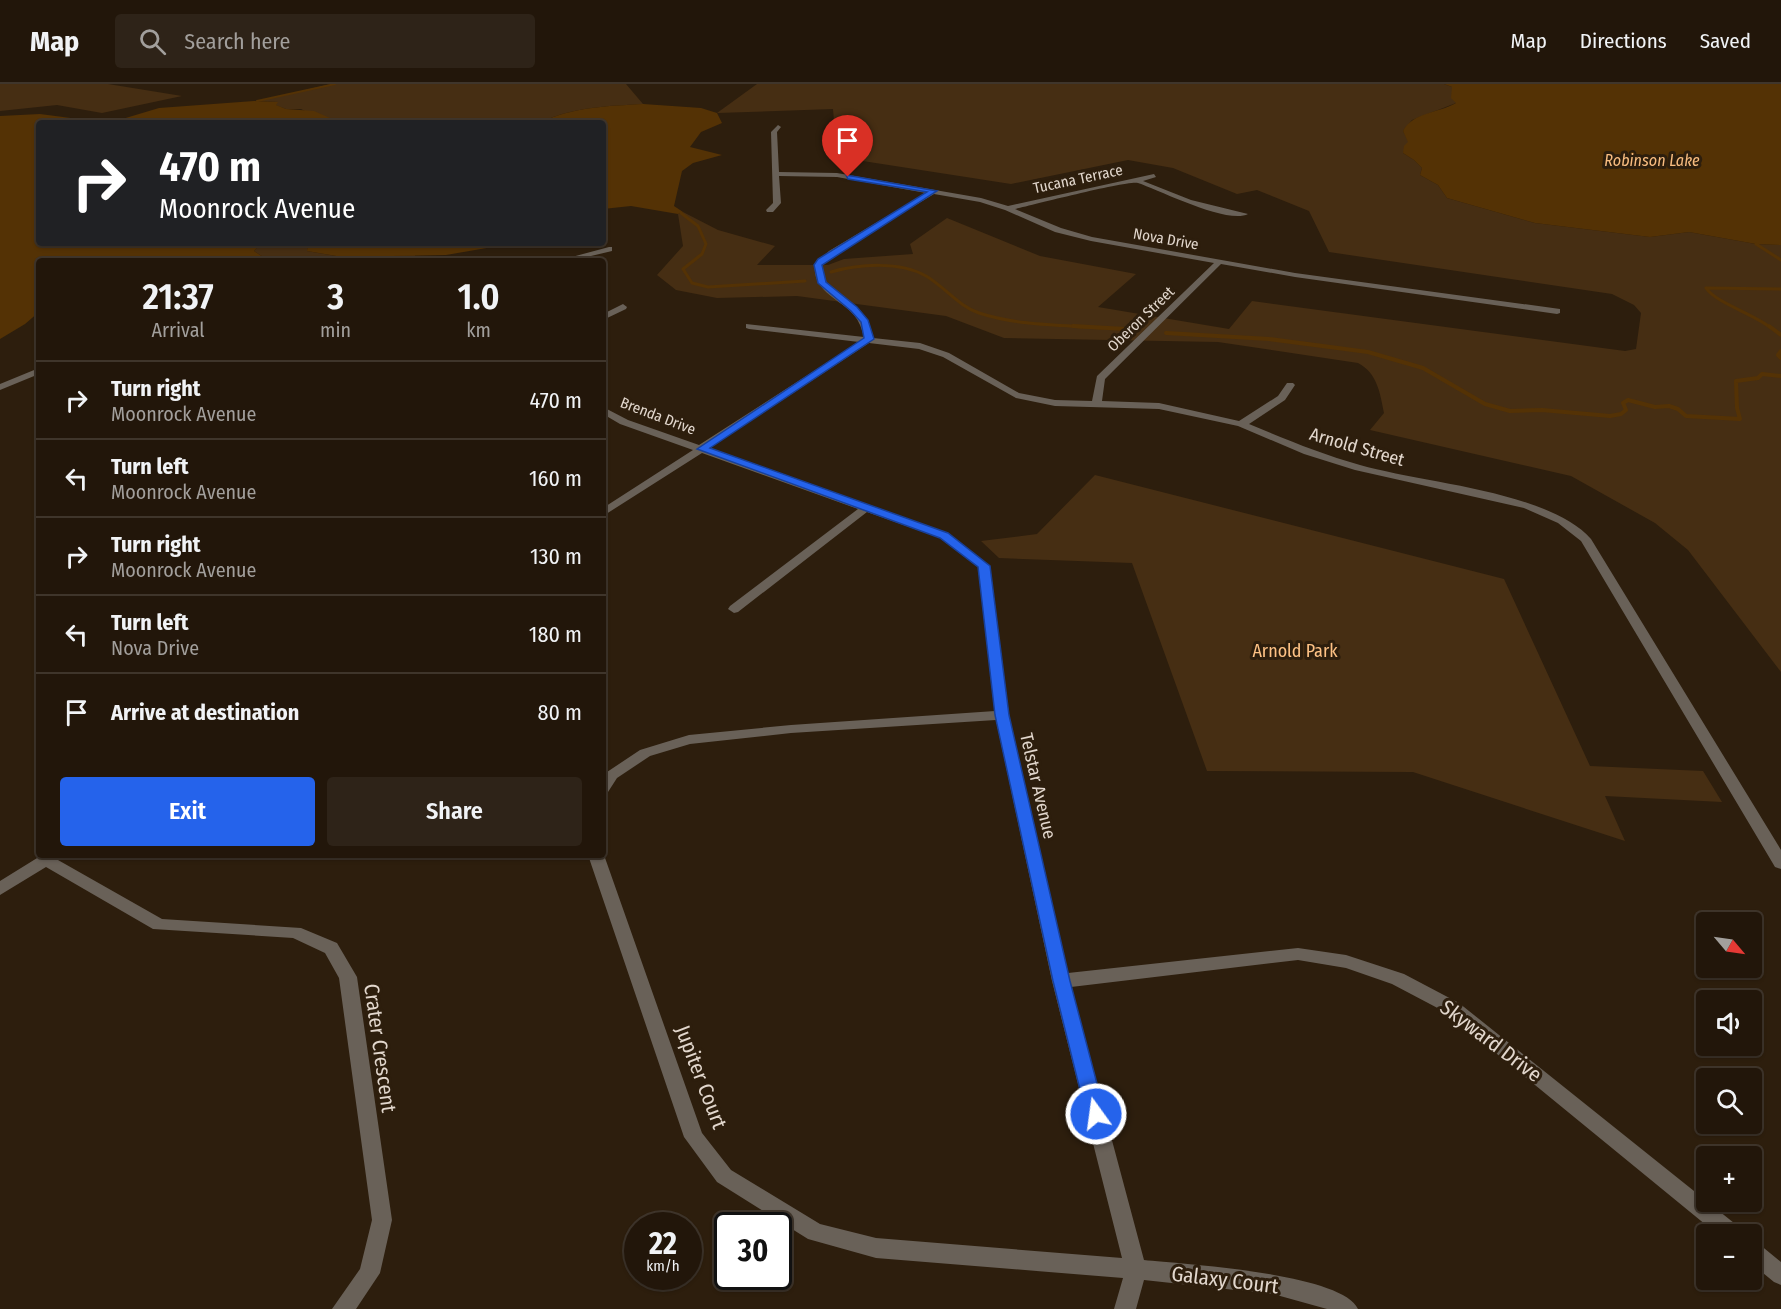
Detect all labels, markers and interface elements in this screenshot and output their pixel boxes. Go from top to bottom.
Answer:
search box [115,14,535,68]
text: Map [30,25,79,58]
icon: search [136,25,169,58]
text: Search here [184,28,290,55]
text: Map [1510,28,1547,54]
text: Directions [1580,28,1667,54]
text: Saved [1700,28,1751,54]
pin [822,115,873,177]
icon: arrive [831,124,864,157]
text: 470 m [159,142,261,192]
icon: right [60,144,138,222]
water label: Robinson Lake [1604,151,1700,170]
street label: Tucana Terrace [1032,161,1124,197]
text: Moonrock Avenue [159,193,355,225]
street label: Nova Drive [1132,224,1200,254]
text: 21:37 [142,275,214,319]
text: 3 [327,275,344,319]
text: 1.0 [457,275,500,319]
street label: Oberon Street [1104,283,1178,355]
text: Arrival [152,318,205,342]
text: min [320,318,351,342]
text: km [466,318,491,342]
text: Turn right [111,375,200,402]
icon: right [60,384,93,417]
text: 470 m [530,387,582,414]
street label: Brenda Drive [618,393,698,439]
text: Moonrock Avenue [111,402,256,426]
street label: Arnold Street [1307,423,1407,471]
text: Turn left [111,453,189,480]
icon: left [60,462,93,495]
text: 160 m [529,465,582,492]
text: Moonrock Avenue [111,480,256,504]
text: Turn right [111,531,200,558]
icon: right [60,540,93,573]
text: 130 m [530,543,582,570]
text: Moonrock Avenue [111,558,256,582]
text: Turn left [111,609,189,636]
icon: left [60,618,93,651]
text: 180 m [529,621,582,648]
text: Nova Drive [111,636,199,660]
park label: Arnold Park [1252,640,1338,662]
icon: arrive [60,696,93,729]
text: Arrive at destination [111,699,299,726]
text: 80 m [537,699,582,726]
street label: Telstar Avenue [1015,731,1061,841]
button: Exit [60,777,315,846]
button: Share [327,777,582,846]
north arrow [1696,912,1762,978]
map controls [1696,912,1762,1290]
street label: Crater Crescent [358,982,402,1114]
button: sound [1696,990,1762,1056]
street label: Skyward Drive [1435,994,1547,1088]
street label: Jupiter Court [669,1022,733,1133]
button: search [1696,1068,1762,1134]
position arrow [1064,1082,1128,1146]
button: + [1696,1146,1762,1212]
speed limit sign: 30 [714,1212,792,1290]
button: − [1696,1224,1762,1290]
text: 22 [649,1226,677,1262]
text: km/h [646,1257,680,1275]
street label: Galaxy Court [1170,1261,1280,1299]

